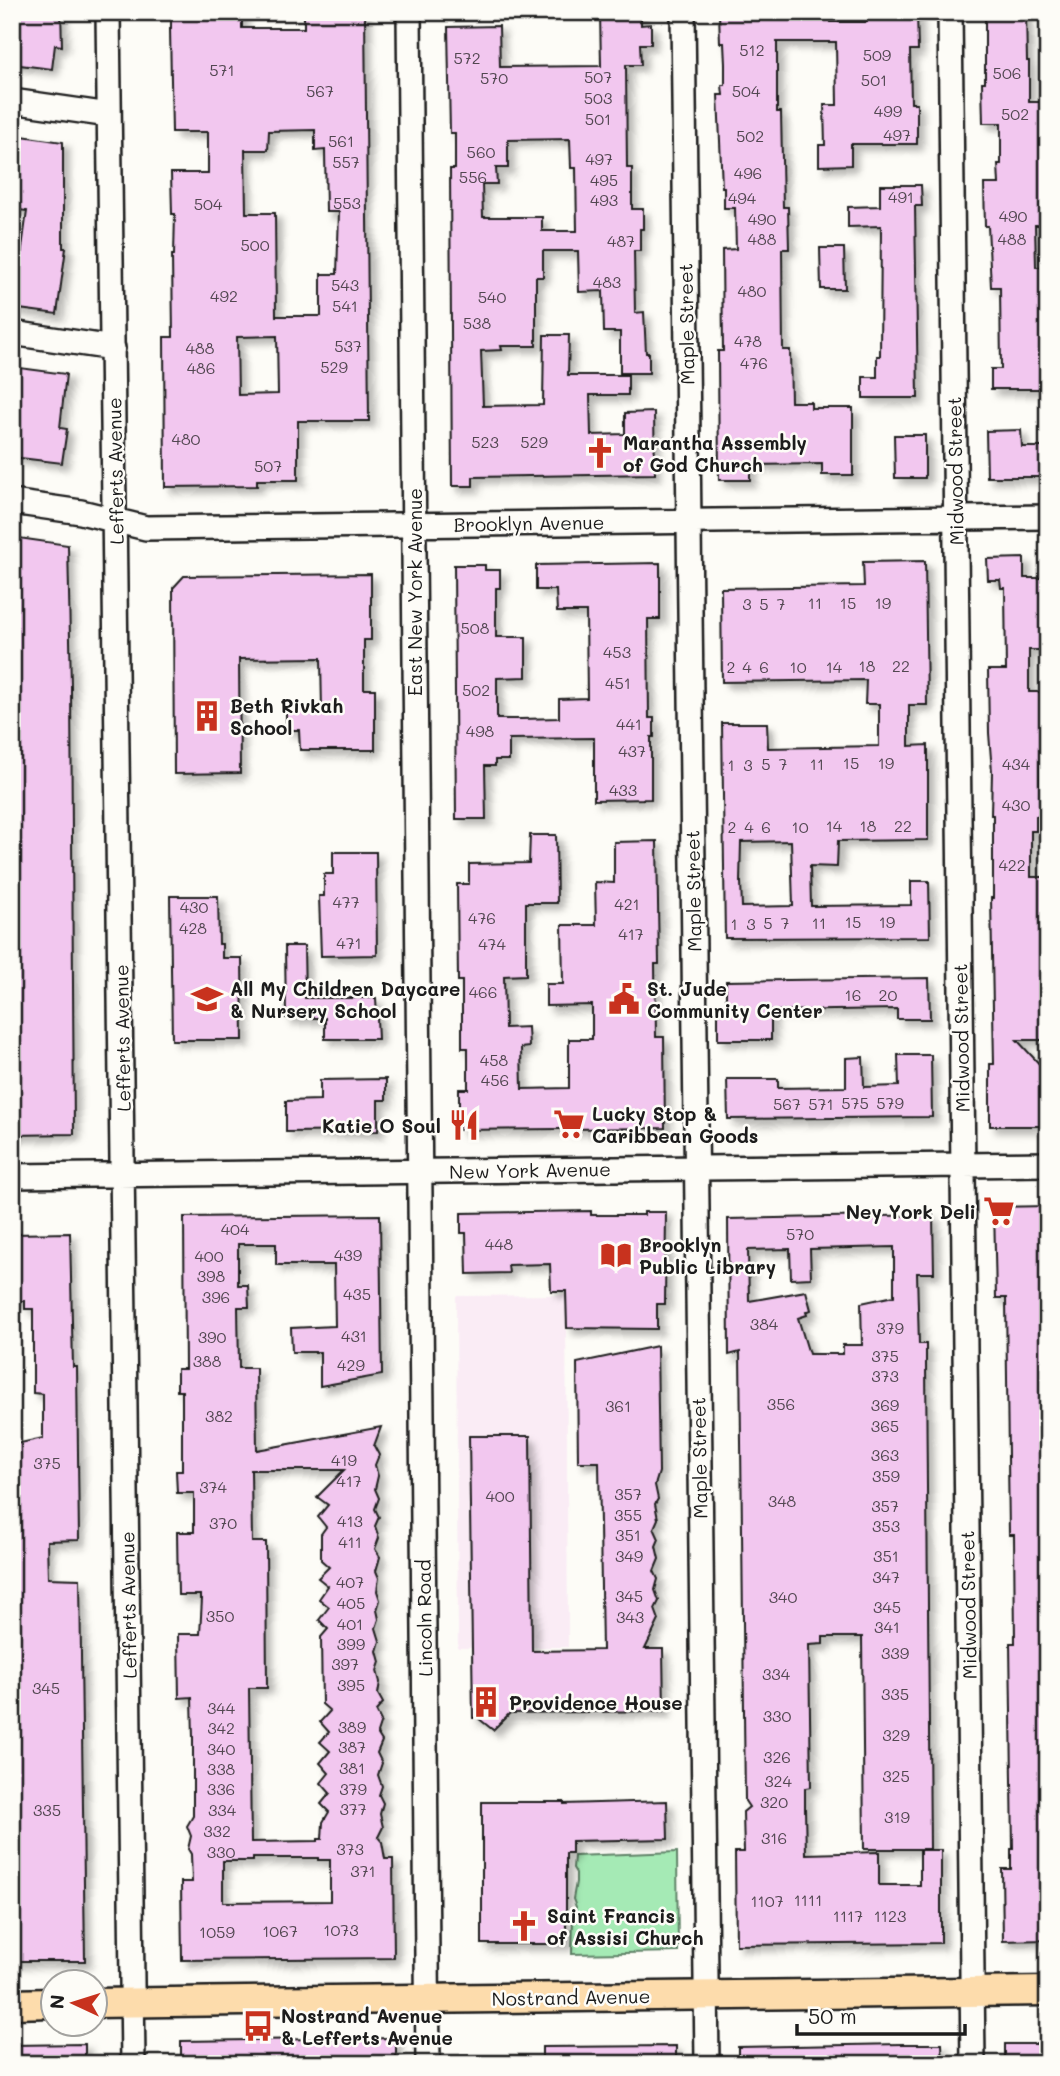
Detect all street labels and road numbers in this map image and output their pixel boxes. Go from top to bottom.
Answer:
street label: Maple Street [672,263,700,385]
street label: Midwood Street [941,396,969,546]
street label: Lefferts Avenue [101,397,129,545]
street label: East New York Avenue [402,488,427,696]
street label: Brooklyn Avenue [453,509,605,537]
street label: Maple Street [679,830,707,952]
street label: Midwood Street [947,963,975,1113]
street label: Lefferts Avenue [108,964,136,1112]
street label: New York Avenue [449,1156,611,1184]
street label: Maple Street [685,1397,713,1519]
street label: Midwood Street [954,1530,982,1680]
street label: Lefferts Avenue [114,1531,142,1679]
street label: Lincoln Road [410,1559,438,1677]
street label: Nostrand Avenue [491,1983,651,2011]

